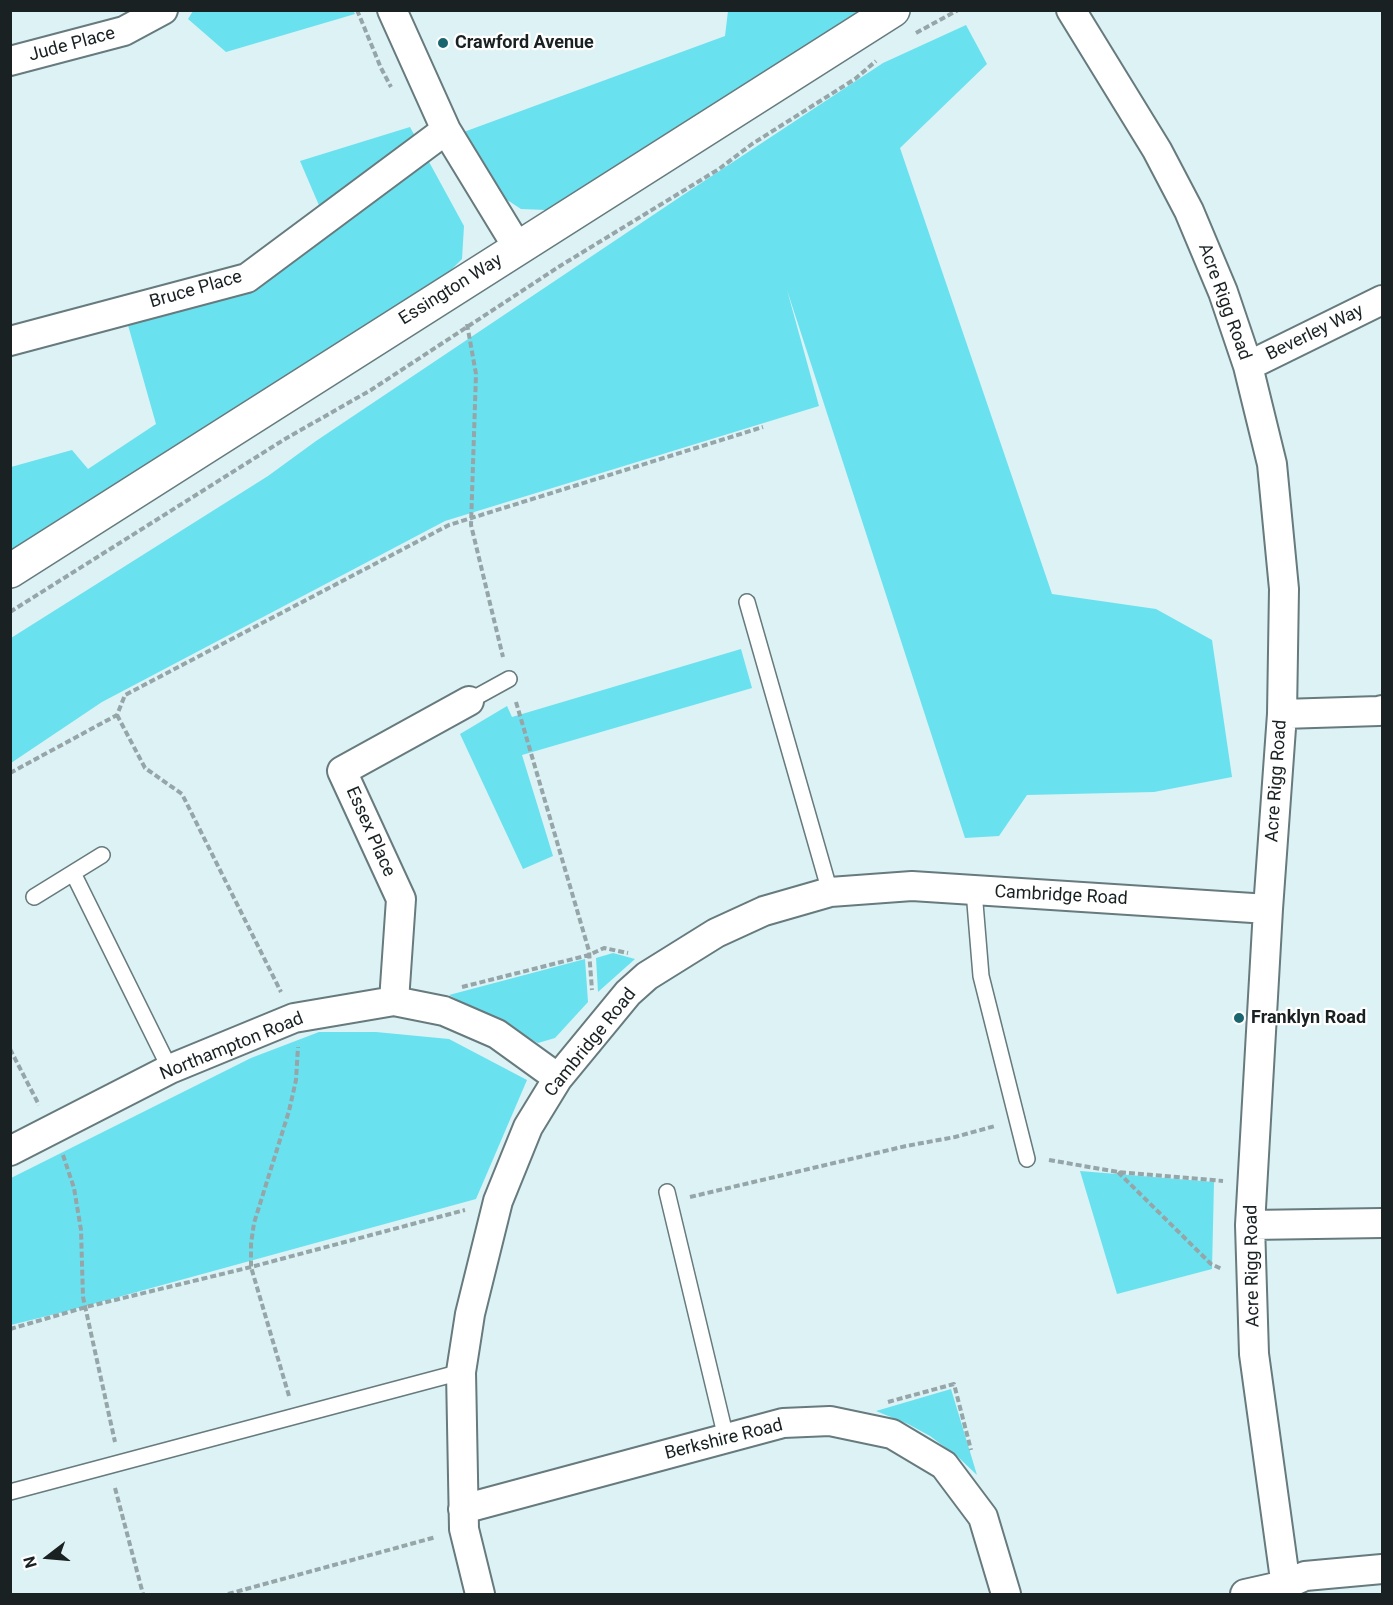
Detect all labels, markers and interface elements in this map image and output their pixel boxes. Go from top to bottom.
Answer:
street label: Jude Place [26,23,118,67]
place label: Crawford Avenue [455,32,594,54]
marker: Crawford Avenue [436,36,450,50]
street label: Acre Rigg Road [1193,241,1255,363]
street label: Essington Way [395,250,507,330]
street label: Bruce Place [147,267,245,313]
street label: Beverley Way [1263,300,1367,366]
street label: Acre Rigg Road [1262,719,1292,843]
street label: Essex Place [341,784,399,880]
street label: Cambridge Road [994,882,1128,910]
street label: Cambridge Road [541,984,641,1102]
place label: Franklyn Road [1251,1007,1366,1029]
street label: Northampton Road [157,1008,307,1086]
marker: Franklyn Road [1232,1011,1246,1025]
street label: Acre Rigg Road [1241,1205,1265,1327]
street label: Berkshire Road [663,1415,785,1465]
north arrow [18,1527,78,1587]
text: N [20,1554,41,1570]

